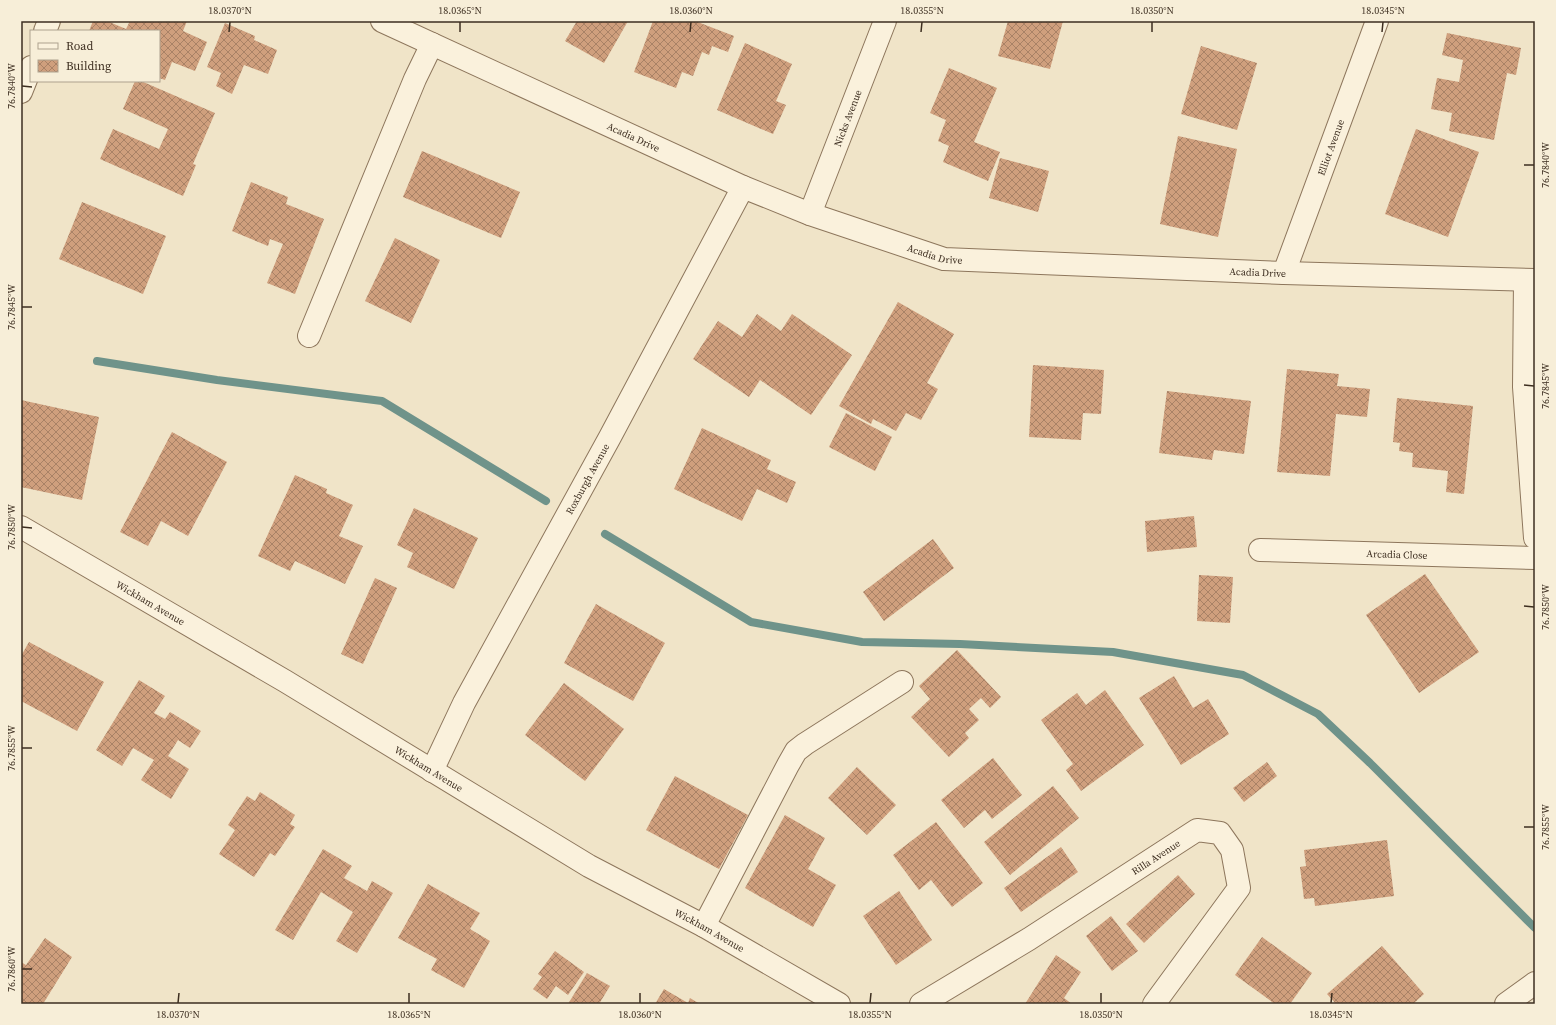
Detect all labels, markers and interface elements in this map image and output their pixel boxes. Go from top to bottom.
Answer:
text: 18.0370°N [208,4,252,17]
text: 18.0365°N [438,4,482,17]
text: 18.0360°N [669,4,713,17]
text: 18.0355°N [900,4,944,17]
text: 18.0350°N [1130,4,1174,17]
text: 18.0345°N [1361,4,1405,17]
legend [30,30,160,82]
text: Road [66,38,93,54]
text: Building [66,58,111,74]
text: 76.7840°W [5,63,18,109]
street label: Nicks Avenue [830,88,864,148]
street label: Elliot Avenue [1314,117,1347,177]
street label: Acadia Drive [605,119,662,154]
text: 76.7840°W [1539,142,1552,188]
street label: Acadia Drive [906,241,963,266]
street label: Acadia Drive [1229,264,1286,280]
text: 76.7845°W [5,284,18,330]
text: 76.7845°W [1539,363,1552,409]
street label: Roxburgh Avenue [562,441,612,516]
text: 76.7850°W [5,504,18,550]
street label: Arcadia Close [1366,547,1428,561]
street label: Wickham Avenue [114,577,188,628]
text: 76.7850°W [1539,584,1552,630]
text: 76.7855°W [5,725,18,771]
street label: Wickham Avenue [392,743,466,794]
text: 76.7855°W [1539,804,1552,850]
street label: Rilla Avenue [1129,836,1183,877]
street label: Wickham Avenue [672,905,747,955]
text: 76.7860°W [5,946,18,992]
text: 18.0370°N [156,1008,200,1021]
text: 18.0365°N [387,1008,431,1021]
text: 18.0360°N [618,1008,662,1021]
text: 18.0355°N [848,1008,892,1021]
text: 18.0350°N [1079,1008,1123,1021]
text: 18.0345°N [1309,1008,1353,1021]

